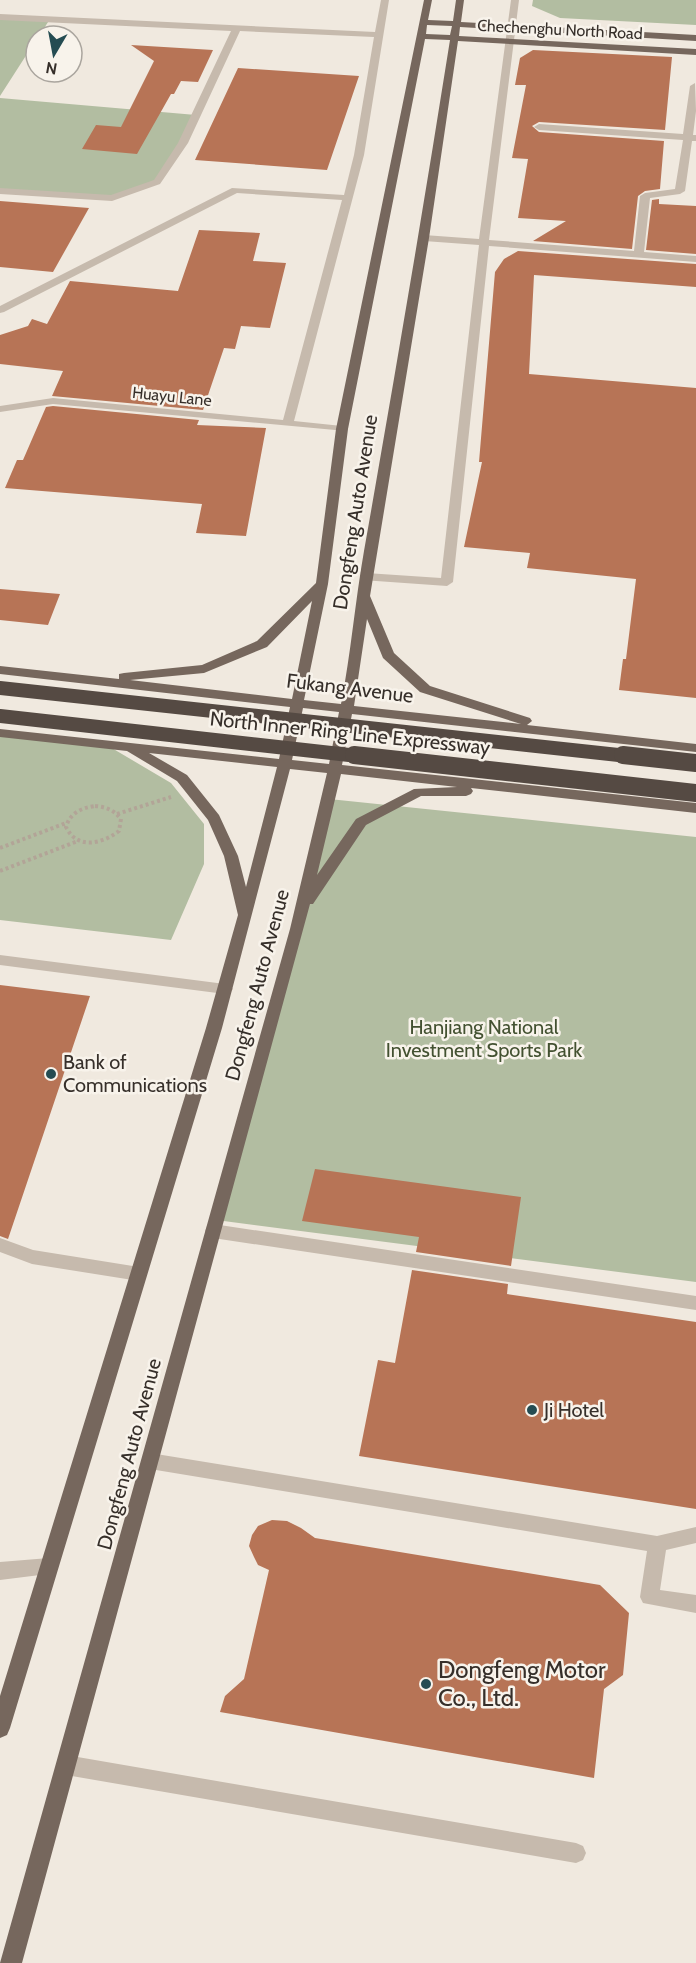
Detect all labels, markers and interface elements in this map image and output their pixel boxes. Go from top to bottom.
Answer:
street label: Chechenghu North Road [477,16,643,43]
north arrow [24,24,84,84]
text: N [44,58,59,79]
street label: Huayu Lane [131,383,213,410]
street label: Dongfeng Auto Avenue [328,413,382,611]
street label: Fukang Avenue [285,668,415,708]
street label: North Inner Ring Line Expressway [209,706,491,760]
street label: Dongfeng Auto Avenue [220,887,294,1083]
park label: Hanjiang National Investment Sports Park [386,1015,582,1062]
place label: Bank of Communications [63,1050,207,1097]
marker: Bank of Communications [44,1067,58,1081]
street label: Dongfeng Auto Avenue [92,1356,166,1552]
place label: Ji Hotel [543,1398,604,1422]
marker: Ji Hotel [525,1403,539,1417]
place label: Dongfeng Motor Co., Ltd. [438,1655,606,1712]
marker: Dongfeng Motor Co., Ltd. [419,1677,433,1691]

